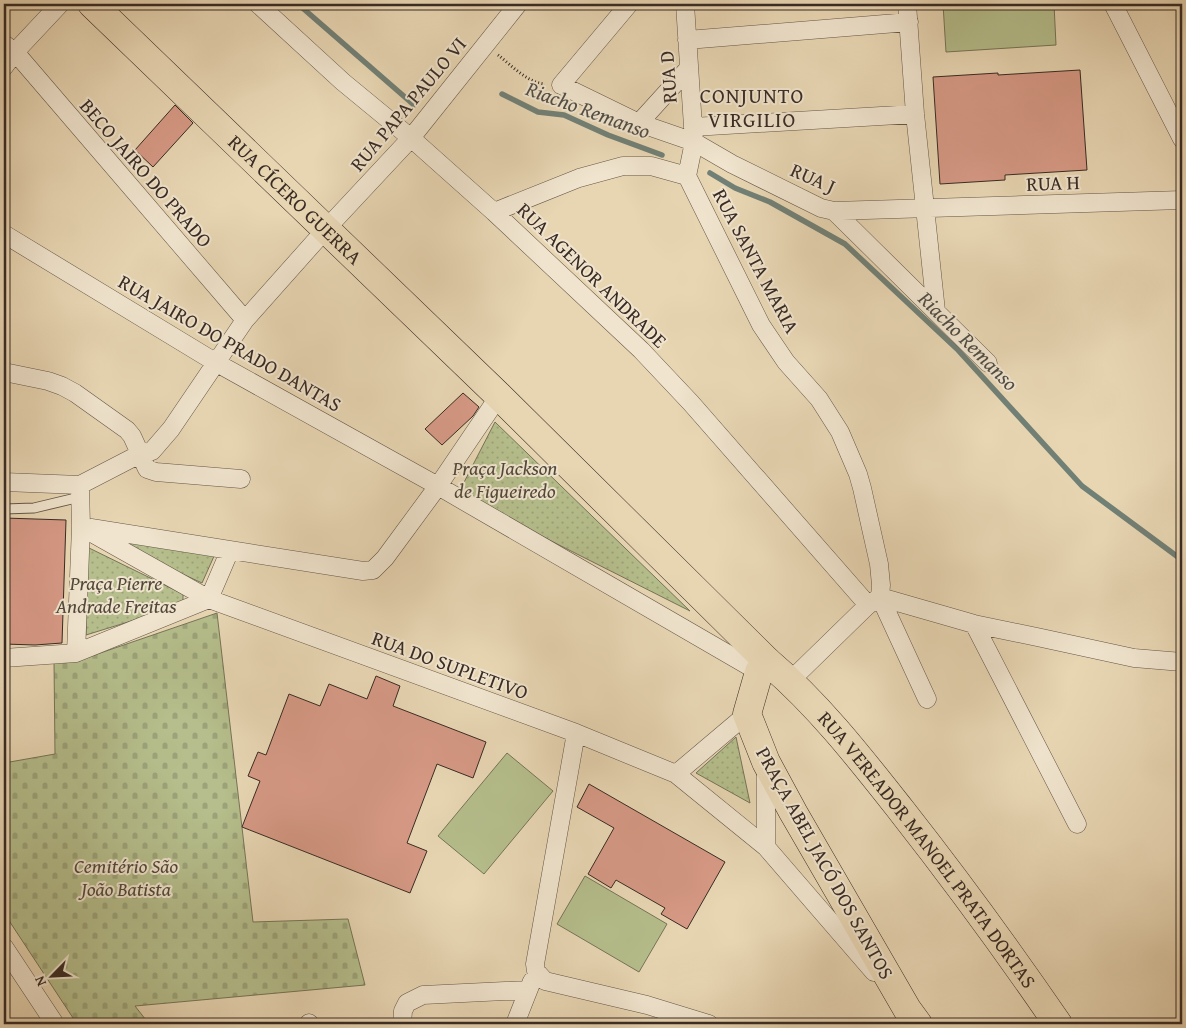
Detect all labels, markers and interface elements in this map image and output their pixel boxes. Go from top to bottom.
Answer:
street label: RUA PAPA PAULO VI [343,30,473,177]
street label: RUA D [651,50,684,104]
water label: Riacho Remanso [521,72,655,146]
district label: CONJUNTO VIRGILIO [700,80,804,135]
street label: BECO JAIRO DO PRADO [73,92,219,253]
street label: RUA CÍCERO GUERRA [222,128,369,271]
street label: RUA J [786,155,840,200]
street label: RUA H [1026,167,1080,198]
street label: RUA SANTA MARIA [706,183,807,338]
street label: RUA AGENOR ANDRADE [511,195,674,354]
street label: RUA JAIRO DO PRADO DANTAS [113,267,347,418]
water label: Riacho Remanso [911,283,1025,398]
park label: Praça Jackson de Figueiredo [452,453,557,505]
park label: Praça Pierre Andrade Freitas [55,568,177,620]
street label: RUA DO SUPLETIVO [368,623,532,706]
street label: RUA VEREADOR MANOEL PRATA DORTAS [812,704,1044,994]
street label: PRAÇA ABEL JACÓ DOS SANTOS [749,741,902,984]
park label: Cemitério São João Batista [74,851,178,903]
north arrow [28,950,78,1000]
text: N [29,972,51,990]

